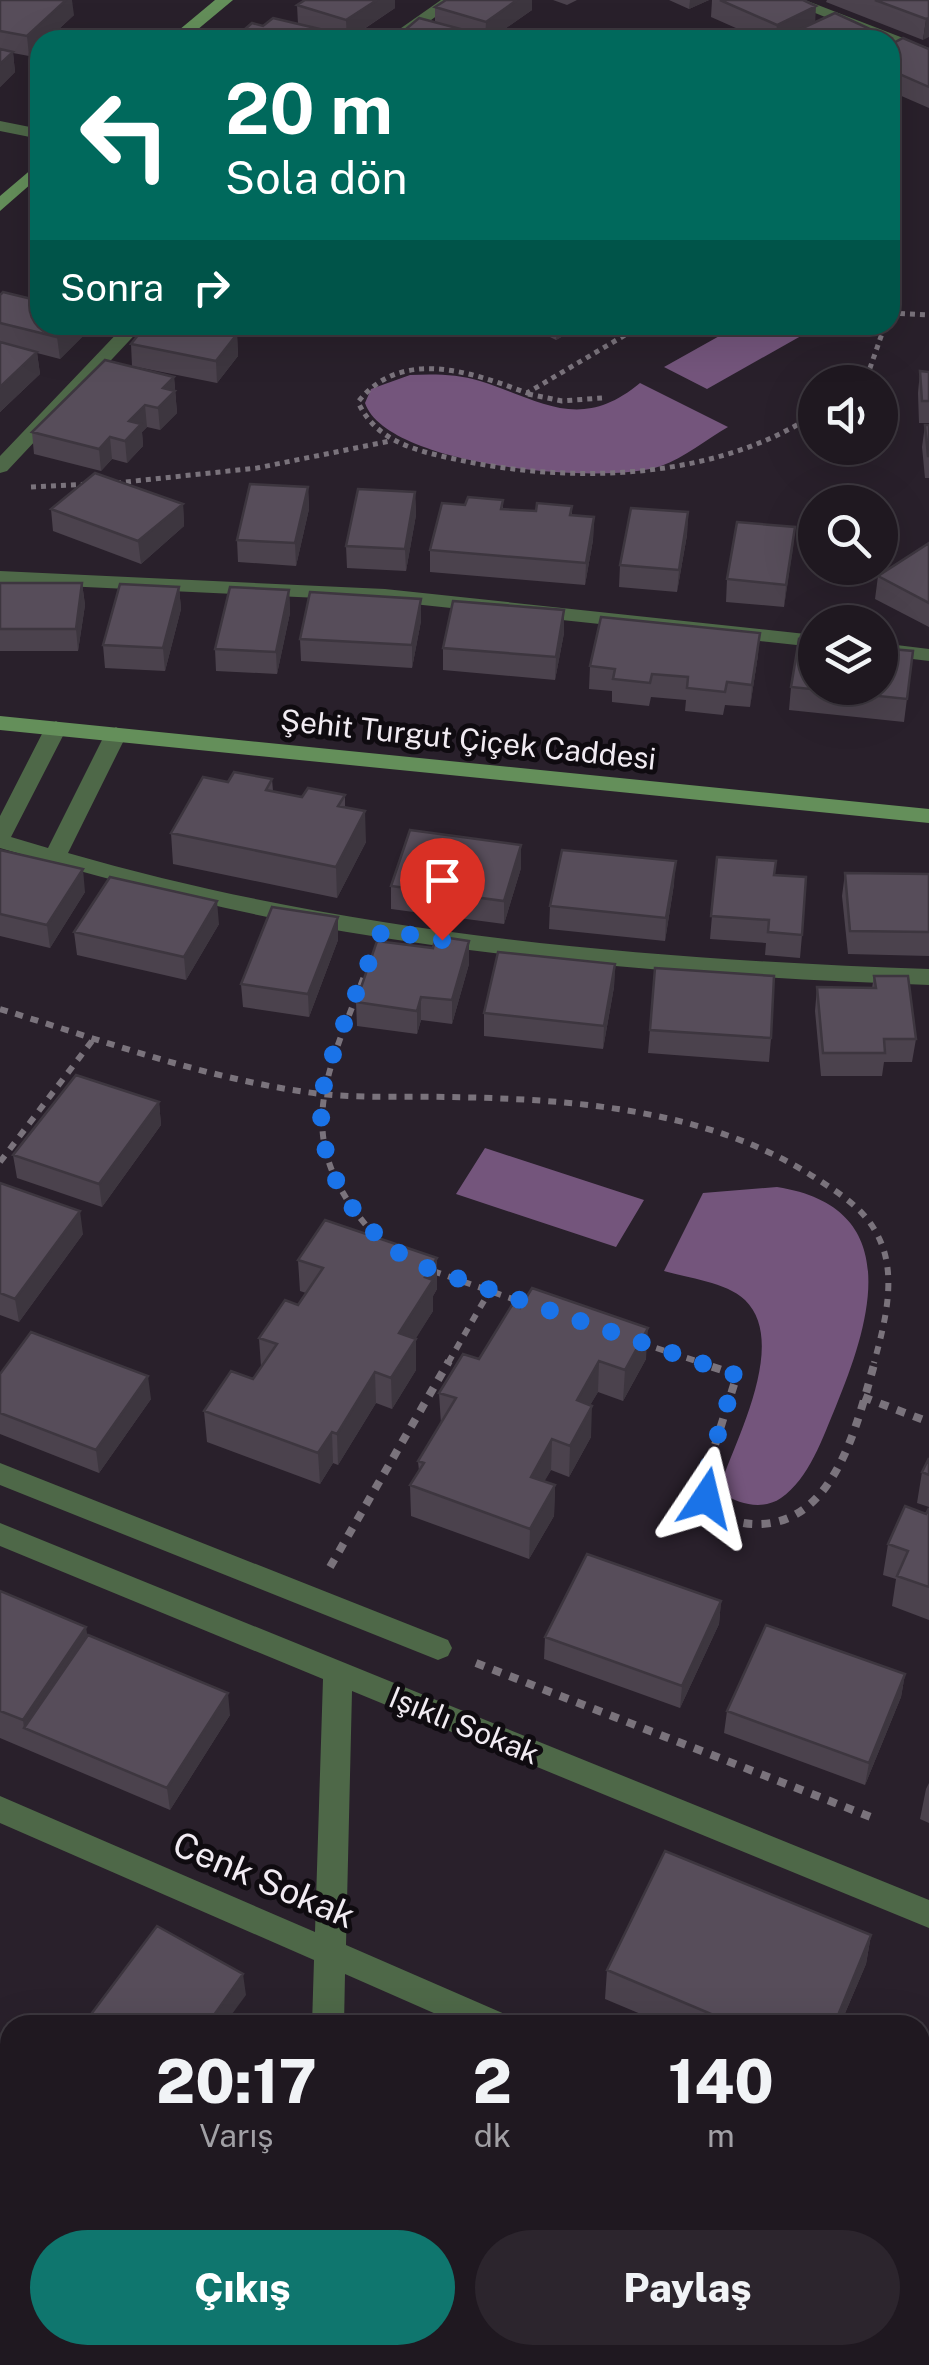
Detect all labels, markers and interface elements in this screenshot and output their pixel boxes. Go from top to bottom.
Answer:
text: 20 m [225,67,393,150]
icon: left [60,70,190,200]
text: Sola dön [225,151,408,204]
icon: right [184,260,239,315]
text: Sonra [60,265,164,310]
map controls [798,365,898,705]
button: sound [798,365,898,465]
button: search [798,485,898,585]
button: layers [798,605,898,705]
street label: Şehit Turgut Çiçek Caddesi [278,701,658,777]
pin [400,838,485,941]
icon: arrive [415,853,470,908]
position arrow [654,1446,758,1550]
street label: Işıklı Sokak [384,1679,545,1771]
street label: Cenk Sokak [167,1823,361,1936]
text: 20:17 [156,2046,317,2117]
text: 2 [473,2046,512,2117]
text: 140 [668,2046,774,2117]
text: Varış [199,2117,274,2154]
text: dk [474,2117,511,2154]
text: m [707,2117,735,2154]
button: Çıkış [30,2230,455,2345]
button: Paylaş [475,2230,900,2345]

